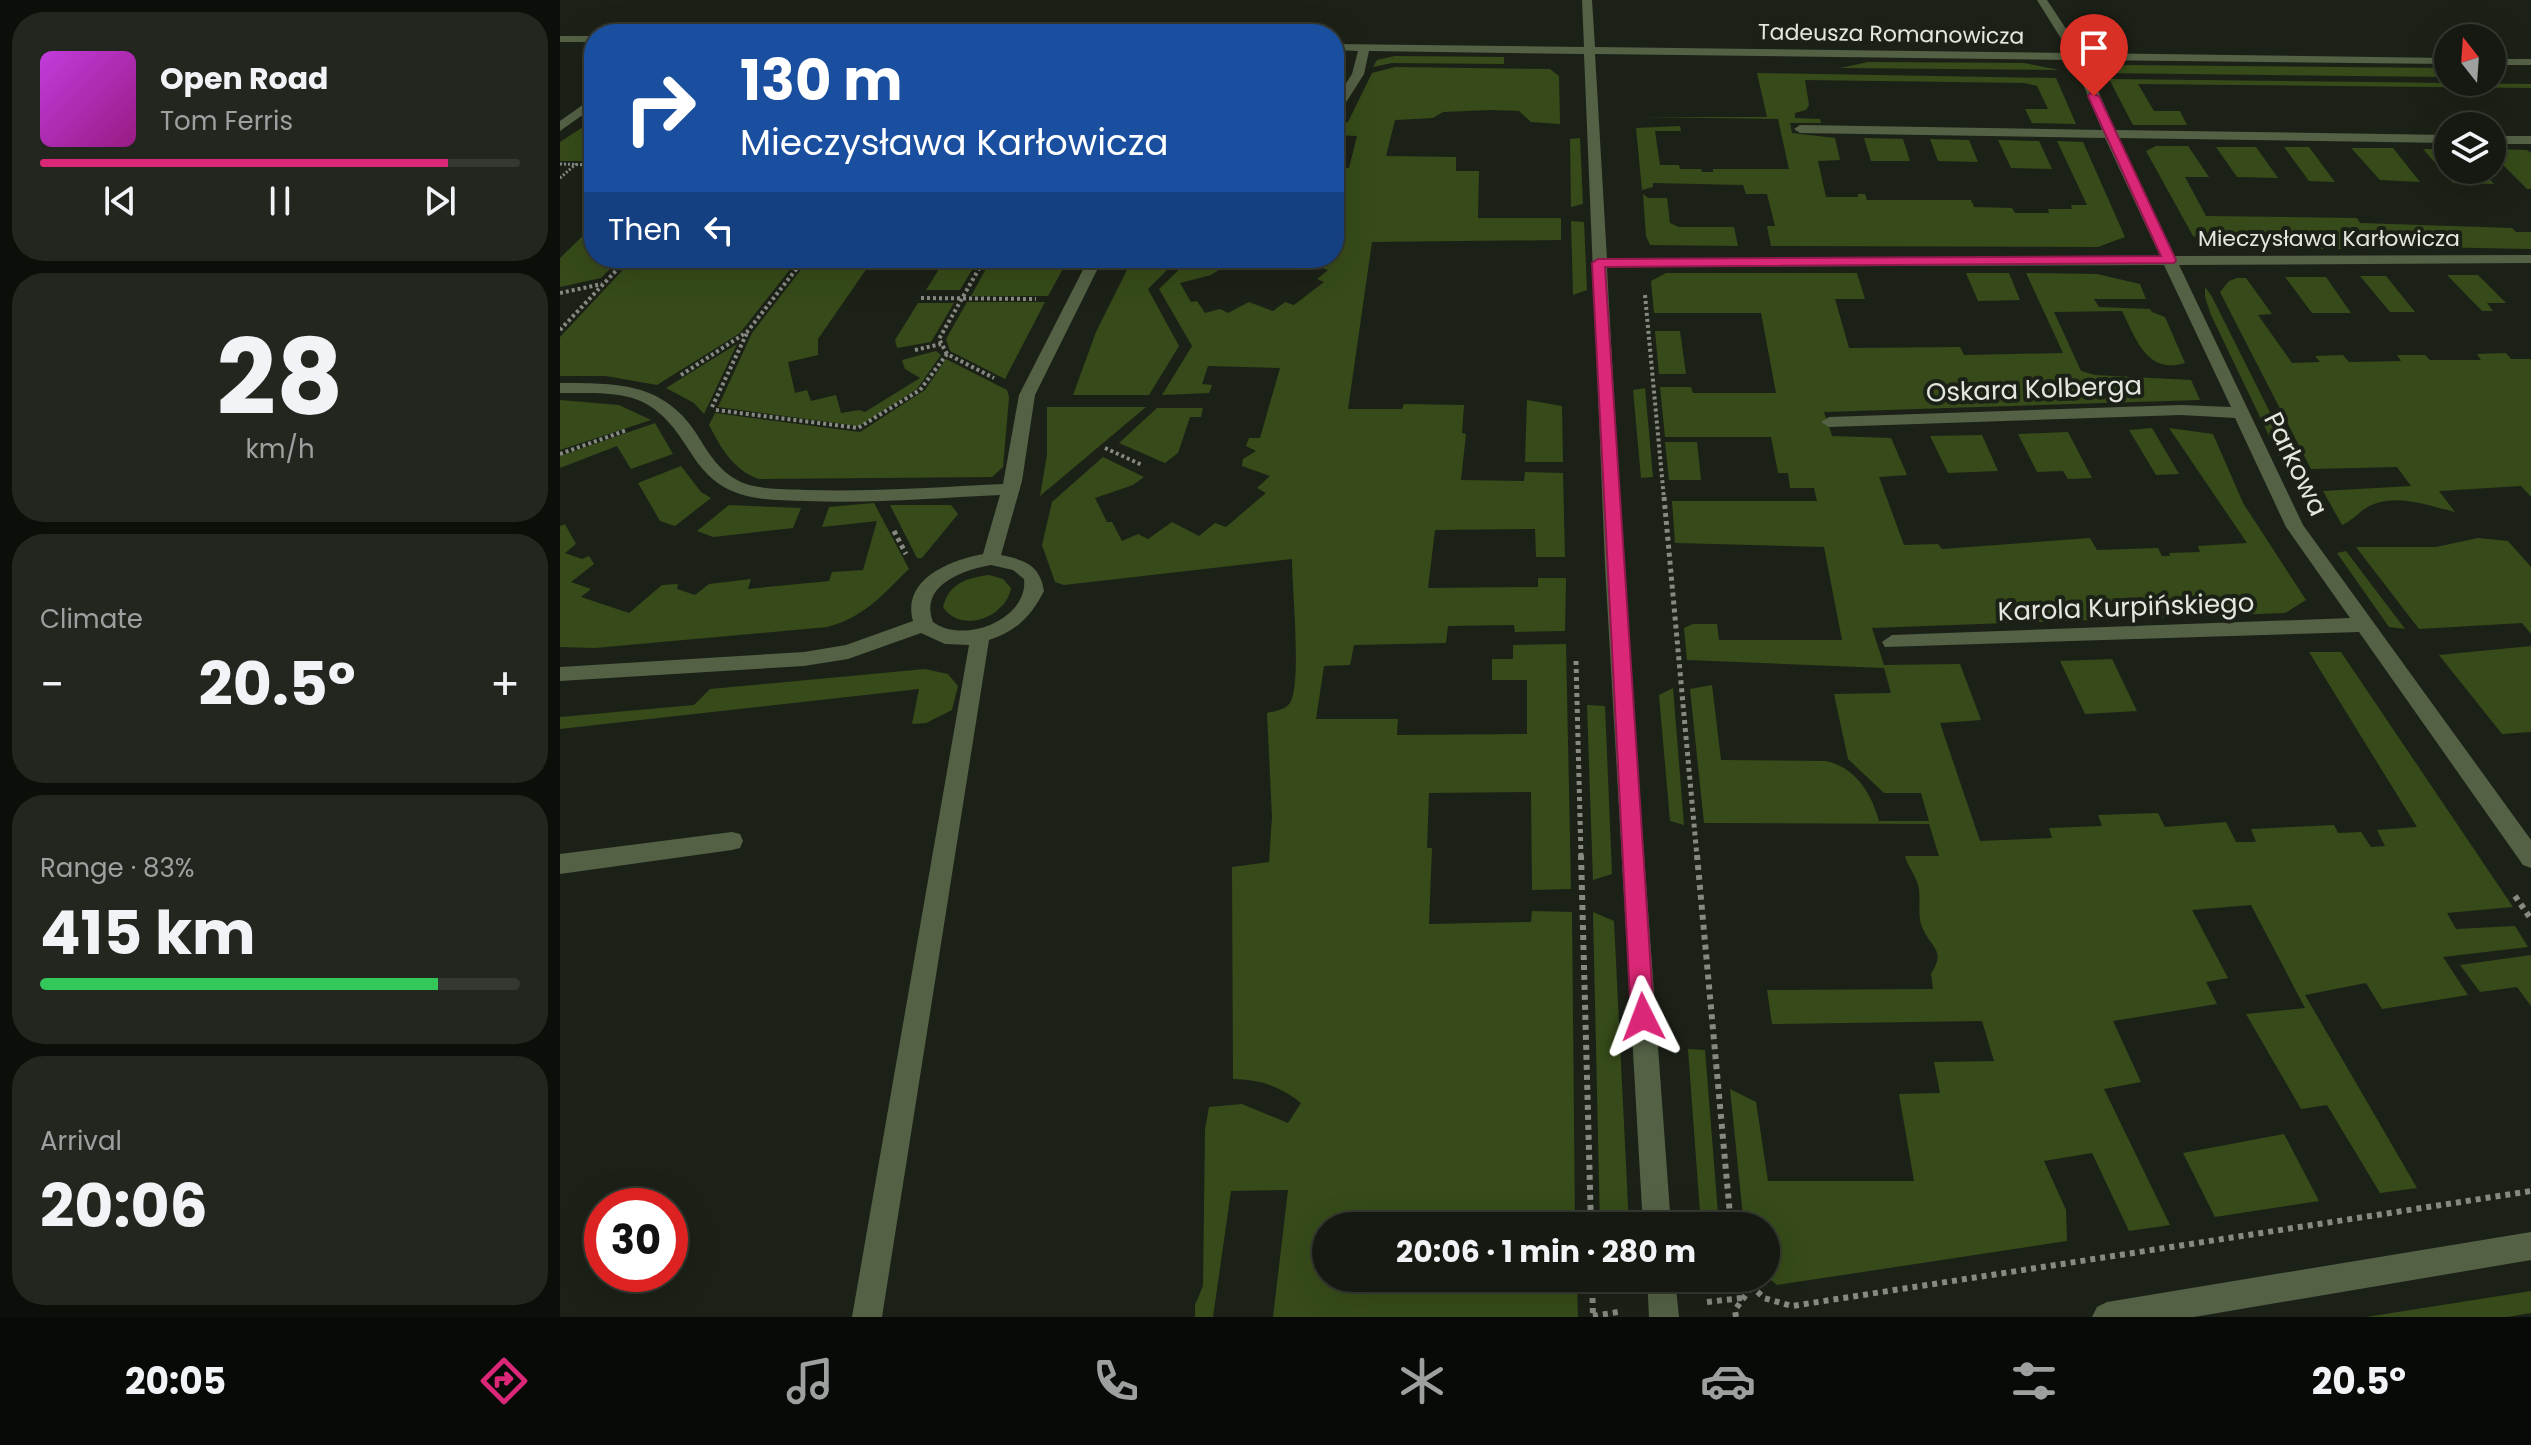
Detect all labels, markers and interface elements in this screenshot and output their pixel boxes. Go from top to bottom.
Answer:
pin [2060,14.0,2128,96]
street label: Tadeusza Romanowicza [1758,16,2024,52]
north arrow [2434,24,2506,96]
map controls [2434,24,2506,184]
icon: arrive [2072,26,2116,70]
text: 130 m [740,41,903,120]
icon: right [608,56,712,160]
text: Open Road [160,57,328,100]
text: Tom Ferris [160,103,293,139]
button: layers [2434,112,2506,184]
text: Mieczysława Karłowicza [740,117,1169,168]
icon: previous [98,179,142,223]
icon: pause [258,179,302,223]
icon: next [418,179,462,223]
text: Then [608,208,681,251]
icon: left [697,208,741,252]
street label: Mieczysława Karłowicza [2198,223,2460,254]
text: 28 [217,305,343,450]
street label: Oskara Kolberga [1925,367,2143,411]
street label: Parkowa [2255,406,2337,522]
text: km/h [245,431,315,467]
street label: Karola Kurpińskiego [1997,585,2255,629]
text: Climate [40,601,143,637]
text: 20.5° [199,642,356,726]
text: − [40,654,64,715]
text: + [490,654,520,715]
text: Range · 83% [40,850,195,886]
text: 415 km [40,891,256,975]
position arrow [1601,975,1685,1059]
text: Arrival [40,1123,122,1159]
text: 20:06 [40,1164,208,1248]
speed limit sign: 30 [584,1188,688,1292]
text: 20:06 · 1 min · 280 m [1396,1230,1696,1273]
icon: directions [476,1353,532,1409]
icon: music [782,1353,838,1409]
icon: phone [1088,1353,1144,1409]
icon: climate [1394,1353,1450,1409]
icon: car [1700,1353,1756,1409]
icon: filters [2006,1353,2062,1409]
text: 20:05 [125,1356,226,1407]
text: 20.5° [2312,1356,2406,1407]

